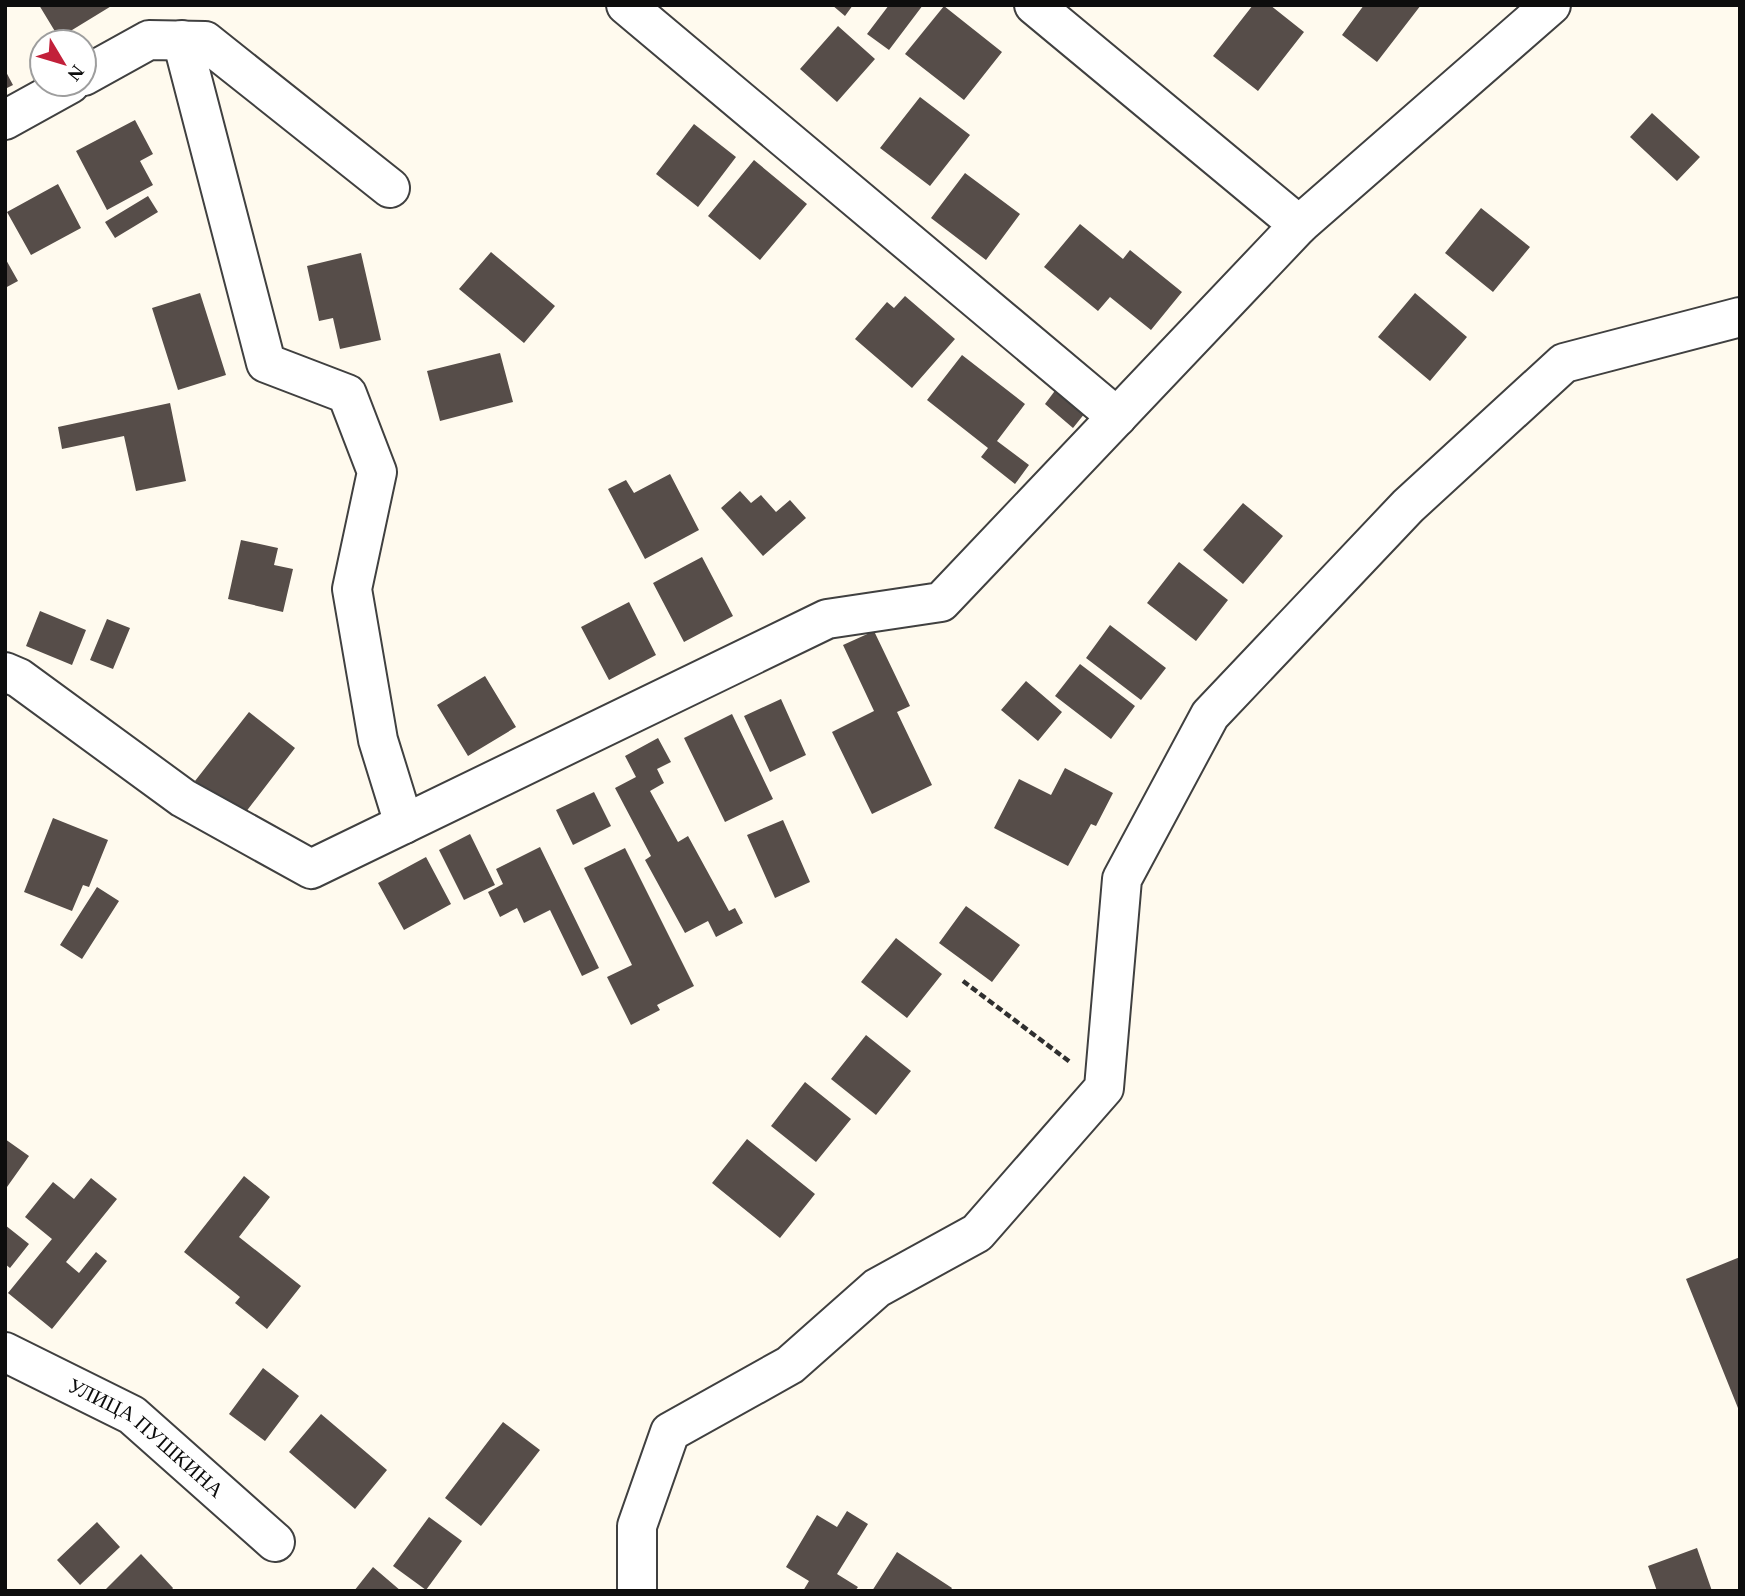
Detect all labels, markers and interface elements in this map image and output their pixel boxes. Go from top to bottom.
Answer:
north arrow [28,28,98,98]
text: N [63,61,89,85]
street label: УЛИЦА ПУШКИНА [64,1373,229,1503]

